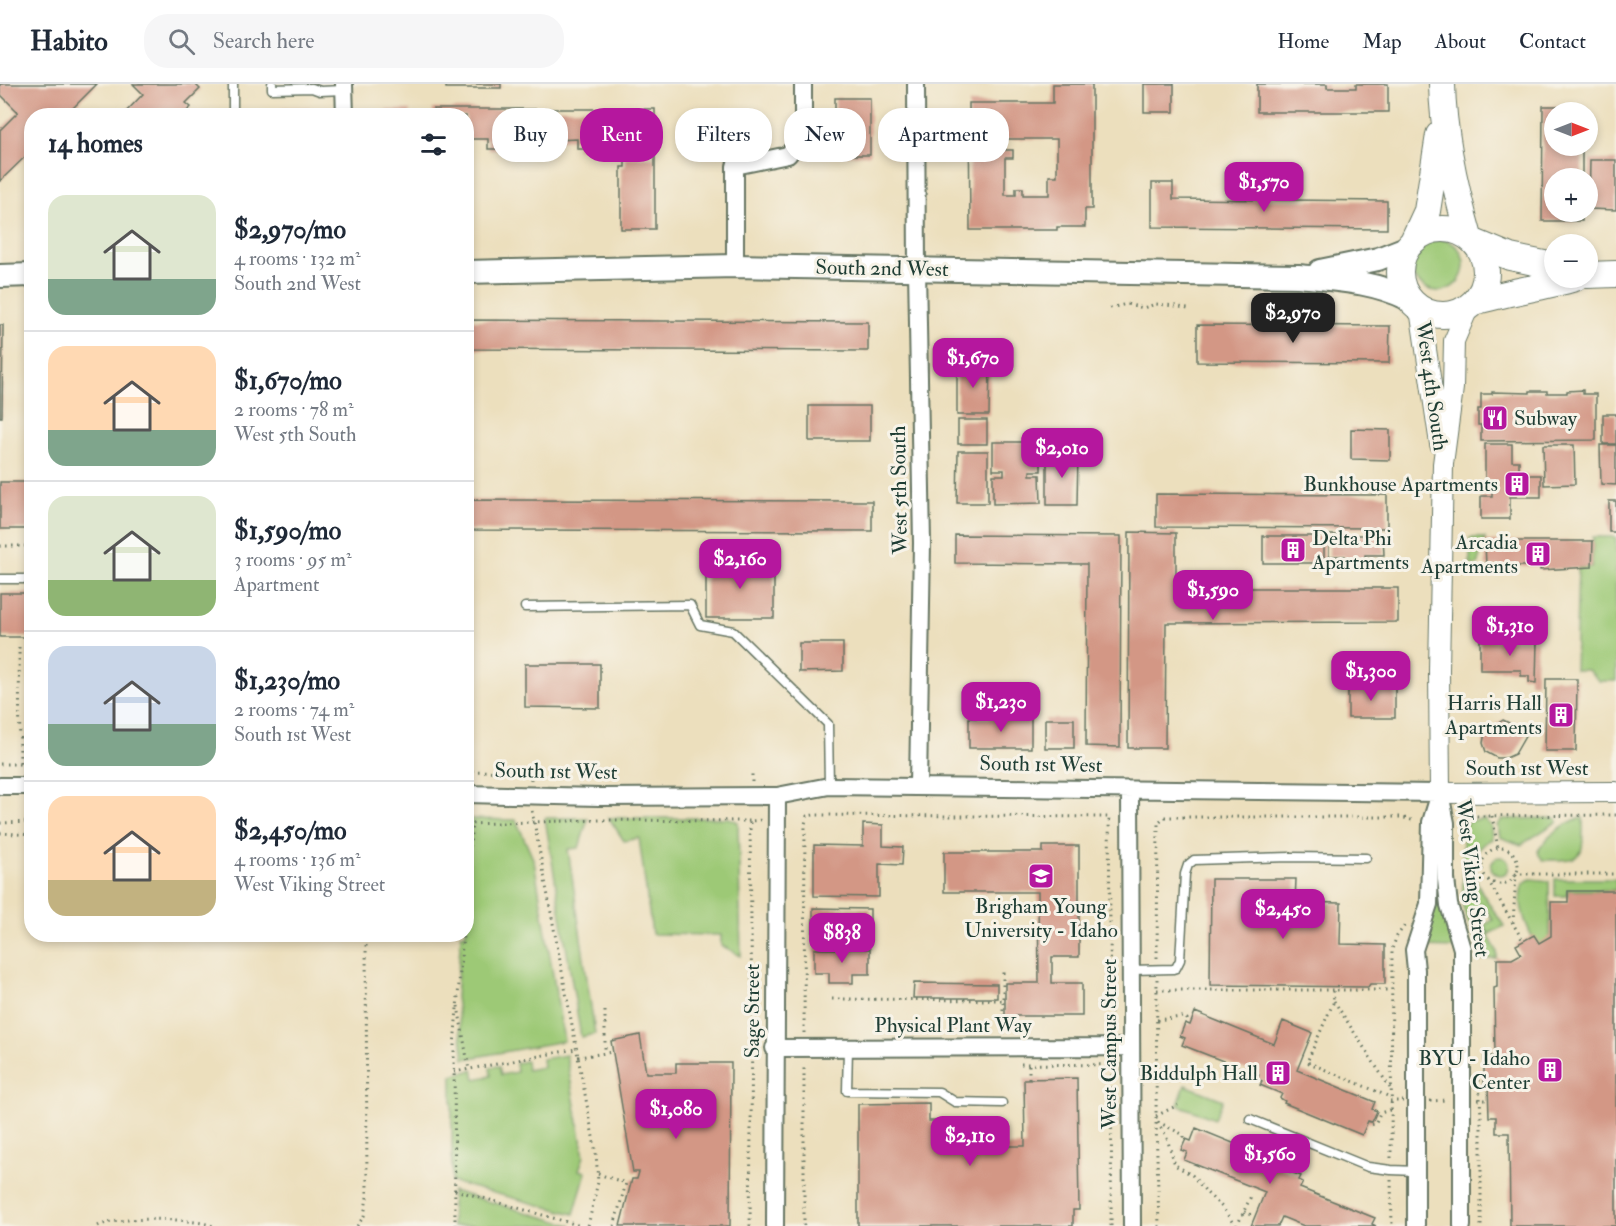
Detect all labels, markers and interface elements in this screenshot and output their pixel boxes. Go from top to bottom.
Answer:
search box [144,14,564,68]
text: Habito [30,24,108,59]
icon: search [165,25,198,58]
text: Search here [213,27,315,55]
text: Home [1277,28,1329,55]
text: Map [1362,28,1402,55]
text: About [1435,28,1486,55]
text: Contact [1519,28,1586,55]
north arrow [1544,102,1598,156]
map controls [1544,102,1598,288]
chip: Buy [492,108,568,162]
chip: Rent [580,108,663,162]
chip: Filters [675,108,772,162]
chip: New [784,108,866,162]
chip: Apartment [878,108,1009,162]
text: 14 homes [48,128,143,160]
icon: filters [417,128,450,161]
pin: $1,570 [1215,162,1313,213]
button: + [1544,168,1598,222]
text: $1,570 [1238,169,1290,194]
text: $2,970/mo [234,214,346,246]
icon: home [96,219,168,291]
button: − [1544,234,1598,288]
text: 4 rooms · 132 m² [234,246,361,271]
street label: South 2nd West [815,254,949,283]
text: South 2nd West [234,271,361,296]
pin: $2,970 [1244,293,1342,344]
text: $2,970 [1265,300,1321,325]
street label: West 4th South [1409,319,1454,453]
pin: $1,670 [924,338,1022,389]
text: $1,670 [947,345,999,370]
text: $1,670/mo [234,365,342,397]
icon: home [96,370,168,442]
text: 2 rooms · 78 m² [234,397,354,422]
restaurant icon: Subway [1480,403,1510,433]
place label: Subway [1514,405,1578,432]
text: West 5th South [234,422,356,447]
street label: West 5th South [885,425,914,556]
pin: $2,010 [1013,428,1111,479]
text: $2,010 [1035,435,1089,460]
building icon: Bunkhouse Apartments [1502,469,1532,499]
place label: Bunkhouse Apartments [1303,471,1498,498]
text: $1,590/mo [234,515,341,547]
icon: home [96,520,168,592]
place label: Delta Phi Apartments [1311,525,1409,576]
place label: Arcadia Apartments [1420,529,1518,580]
building icon: Delta Phi Apartments [1278,535,1308,565]
pin: $2,160 [691,539,789,590]
building icon: Arcadia Apartments [1523,539,1553,569]
text: $2,160 [713,546,767,571]
text: 3 rooms · 95 m² [234,547,352,572]
pin: $1,590 [1164,570,1262,621]
text: Apartment [234,572,319,597]
text: $1,590 [1187,577,1239,602]
pin: $1,310 [1461,606,1559,657]
text: $1,310 [1486,613,1534,638]
pin: $1,300 [1322,651,1420,702]
text: $1,300 [1345,658,1397,683]
text: $1,230/mo [234,665,340,697]
icon: home [96,670,168,742]
pin: $1,230 [952,682,1050,733]
text: $1,230 [975,689,1027,714]
place label: Harris Hall Apartments [1444,690,1543,741]
text: 2 rooms · 74 m² [234,697,355,722]
building icon: Harris Hall Apartments [1546,700,1576,730]
text: South 1st West [234,722,351,747]
street label: South 1st West [979,750,1103,779]
street label: South 1st West [1465,755,1589,782]
street label: South 1st West [494,757,618,786]
street label: West Viking Street [1449,797,1496,959]
text: $2,450/mo [234,815,347,847]
icon: home [96,820,168,892]
text: 4 rooms · 136 m² [234,847,361,872]
school or university icon: Brigham Young University - Idaho [1026,861,1056,891]
text: West Viking Street [234,872,385,897]
pin: $2,450 [1234,889,1332,940]
place label: Brigham Young University - Idaho [964,893,1118,944]
text: $2,450 [1255,896,1311,921]
pin: $838 [806,913,878,964]
text: $838 [823,920,861,945]
street label: West Campus Street [1096,959,1123,1130]
street label: Sage Street [739,964,766,1058]
street label: Physical Plant Way [874,1012,1032,1039]
place label: BYU - Idaho Center [1418,1045,1530,1096]
building icon: BYU - Idaho Center [1535,1055,1565,1085]
building icon: Biddulph Hall [1263,1058,1293,1088]
place label: Biddulph Hall [1139,1060,1259,1087]
pin: $1,080 [627,1089,725,1140]
text: $1,080 [649,1096,703,1121]
pin: $2,110 [921,1116,1019,1167]
text: $2,110 [945,1123,995,1148]
pin: $1,560 [1221,1134,1319,1185]
text: $1,560 [1244,1141,1296,1166]

